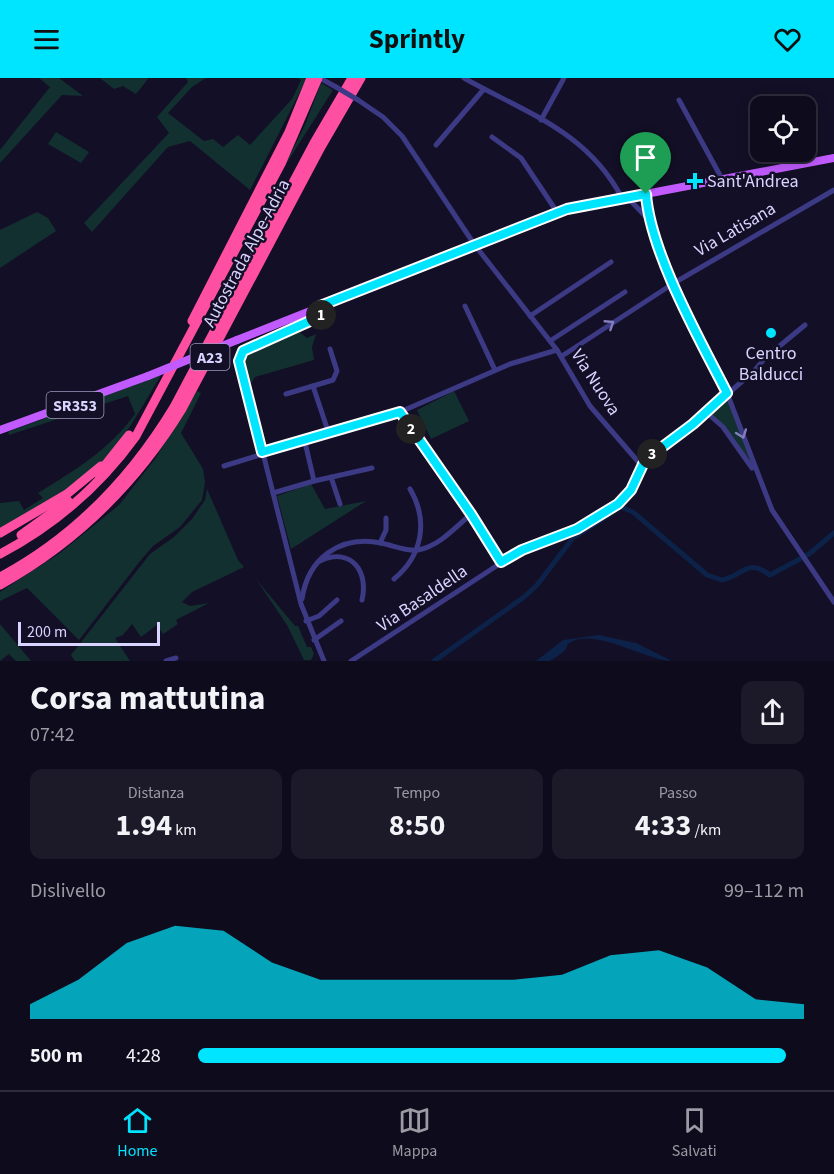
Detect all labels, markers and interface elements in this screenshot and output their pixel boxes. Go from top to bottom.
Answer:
text: Sprintly [369,20,465,59]
icon: menu [30,23,63,56]
icon: heart [771,23,804,56]
map controls [750,96,816,162]
button: locate [750,96,816,162]
pin [620,132,671,194]
icon: arrive [629,141,662,174]
place label: Sant'Andrea [707,169,799,194]
marker: Sant'Andrea [688,174,702,188]
street label: Autostrada Alpe-Adria [197,175,296,332]
street label: Via Latisana [690,196,780,263]
pin: 1 [306,300,336,330]
text: 1 [317,304,325,326]
one-way arrow [604,320,615,331]
marker: Centro Balducci [764,326,778,340]
place label: Centro Balducci [739,341,803,387]
road number: A23 [190,344,230,370]
street label: Via Nuova [565,344,626,420]
road number: SR353 [46,392,104,418]
pin: 2 [396,414,426,444]
text: 2 [407,418,415,440]
one-way arrow [735,428,748,439]
pin: 3 [637,439,667,469]
text: 3 [648,443,656,465]
street label: Via Basaldella [372,559,473,638]
scale bar [18,619,160,646]
text: 200 m [27,621,67,643]
text: Corsa mattutina [30,675,265,722]
button: share [741,681,804,744]
text: 07:42 [30,721,75,749]
text: Distanza [128,782,184,804]
text: Tempo [394,782,440,804]
text: Passo [659,782,697,804]
text: 1.94 [116,804,172,847]
text: 8:50 [389,804,445,847]
text: 4:33 [635,804,691,847]
text: km [172,819,196,841]
text: /km [691,819,721,841]
text: Dislivello [30,877,106,905]
text: 99–112 m [724,877,804,905]
text: 500 m [30,1042,83,1070]
text: 4:28 [126,1042,161,1070]
tab: Home [117,1104,158,1162]
tab: Mappa [392,1104,437,1162]
tab: Salvati [672,1104,717,1162]

